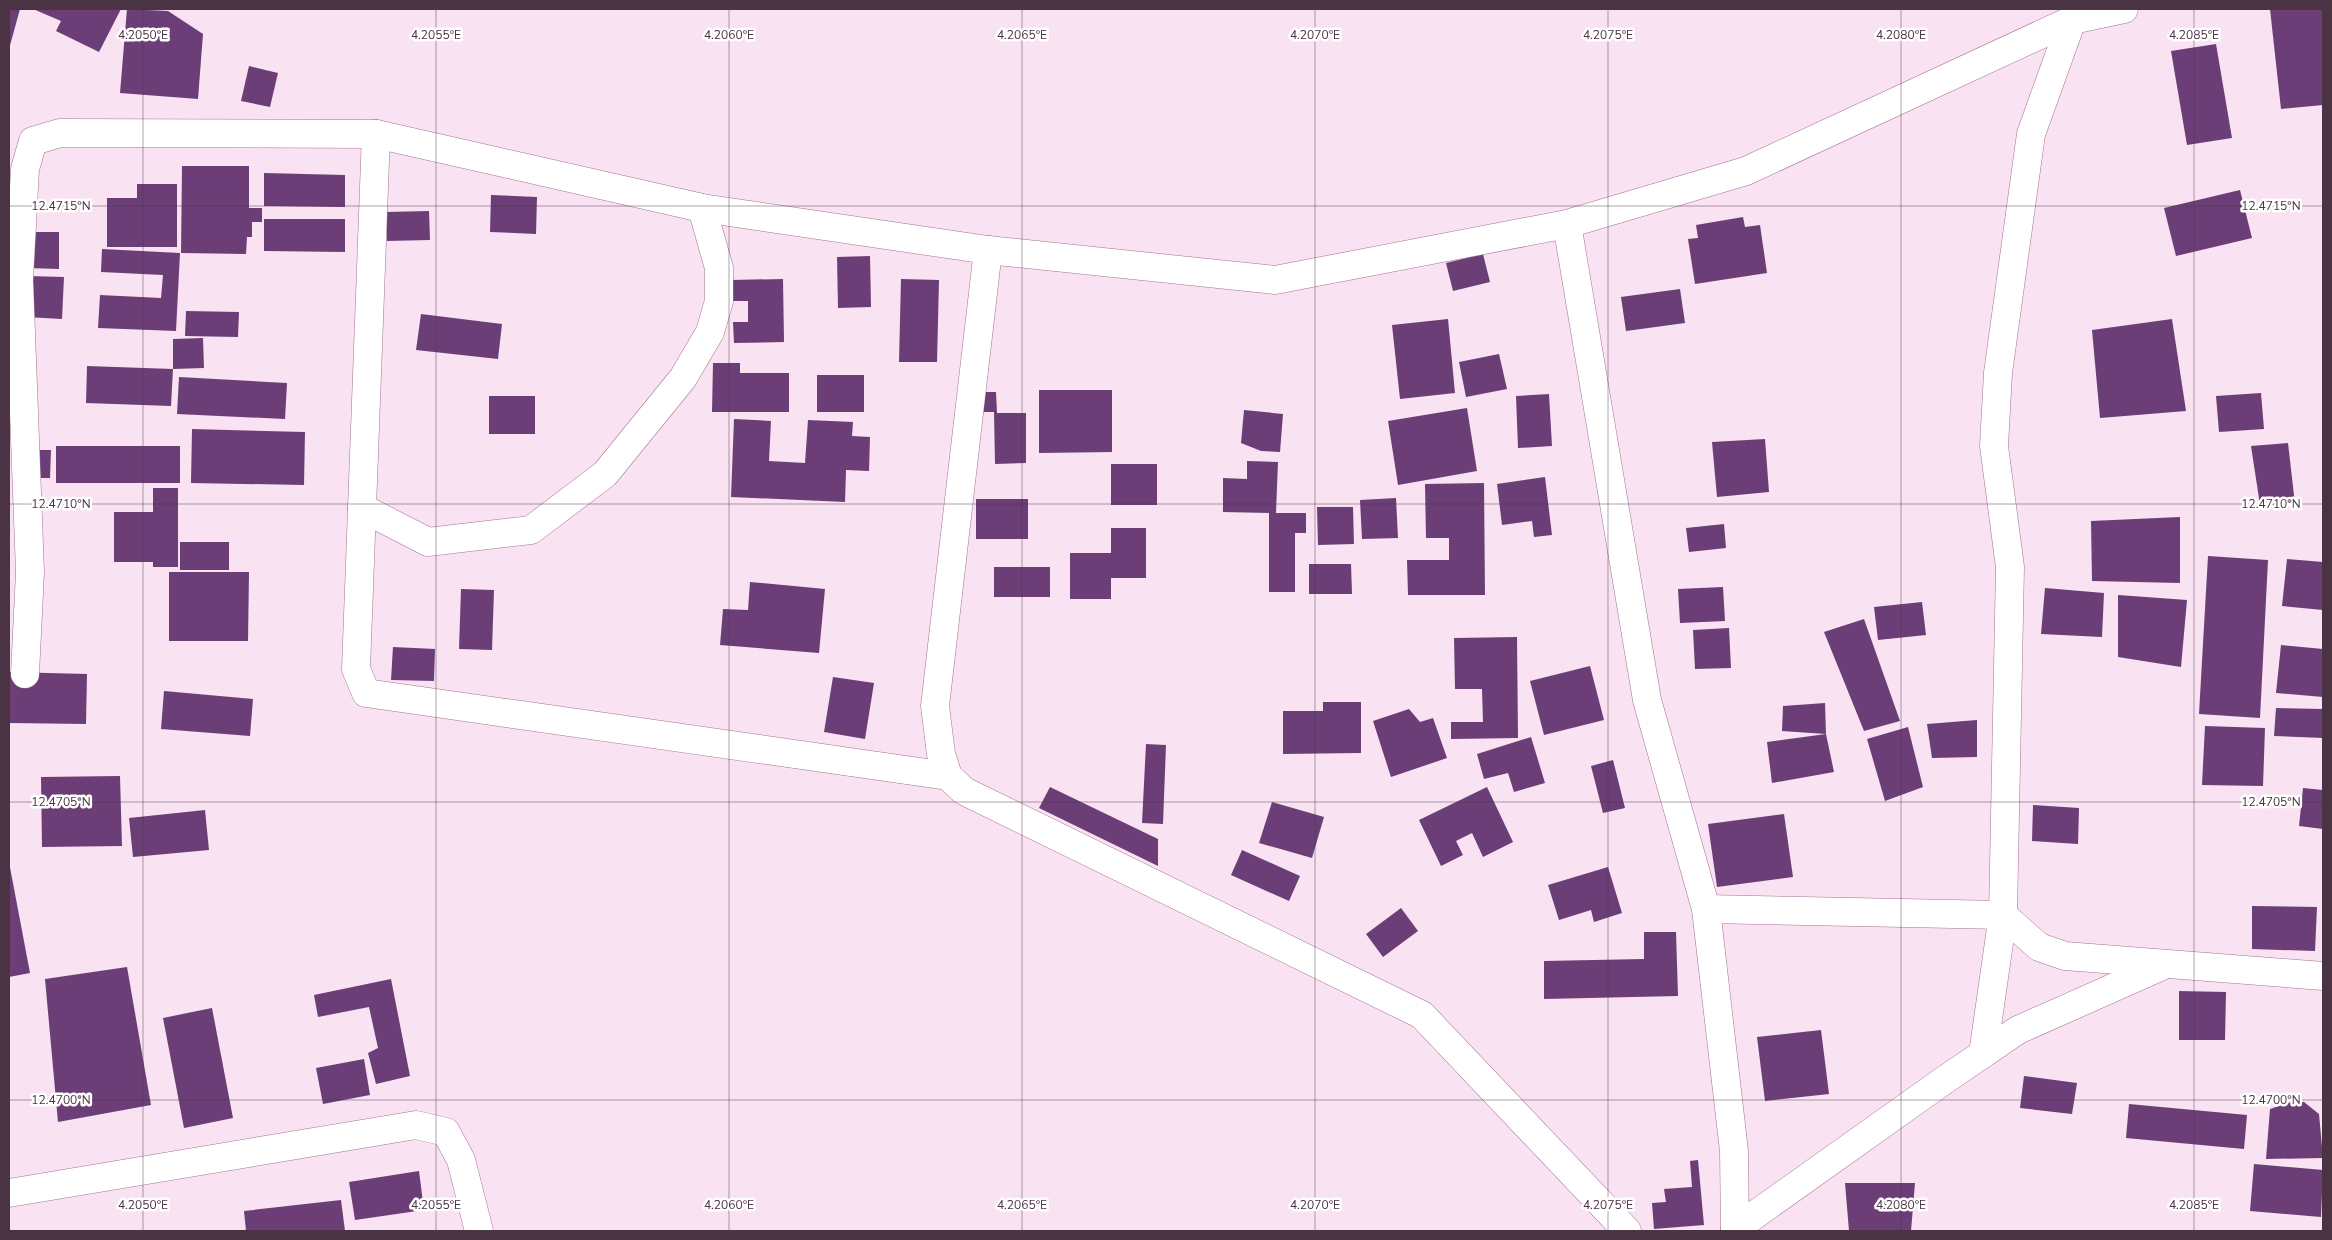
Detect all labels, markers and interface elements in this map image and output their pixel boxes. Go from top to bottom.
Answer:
text: 4.2050°E [118,27,168,43]
text: 4.2055°E [411,27,461,43]
text: 4.2060°E [704,27,754,43]
text: 4.2065°E [997,27,1047,43]
text: 4.2070°E [1290,27,1340,43]
text: 4.2075°E [1583,27,1633,43]
text: 4.2080°E [1876,27,1926,43]
text: 4.2085°E [2169,27,2219,43]
text: 12.4715°N [31,198,91,214]
text: 12.4715°N [2241,198,2301,214]
text: 12.4710°N [31,496,91,512]
text: 12.4710°N [2241,496,2301,512]
text: 12.4705°N [31,794,91,810]
text: 12.4705°N [2241,794,2301,810]
text: 12.4700°N [31,1092,91,1108]
text: 12.4700°N [2241,1092,2301,1108]
text: 4.2050°E [118,1197,168,1213]
text: 4.2055°E [411,1197,461,1213]
text: 4.2060°E [704,1197,754,1213]
text: 4.2065°E [997,1197,1047,1213]
text: 4.2070°E [1290,1197,1340,1213]
text: 4.2075°E [1583,1197,1633,1213]
text: 4.2080°E [1876,1197,1926,1213]
text: 4.2085°E [2169,1197,2219,1213]

